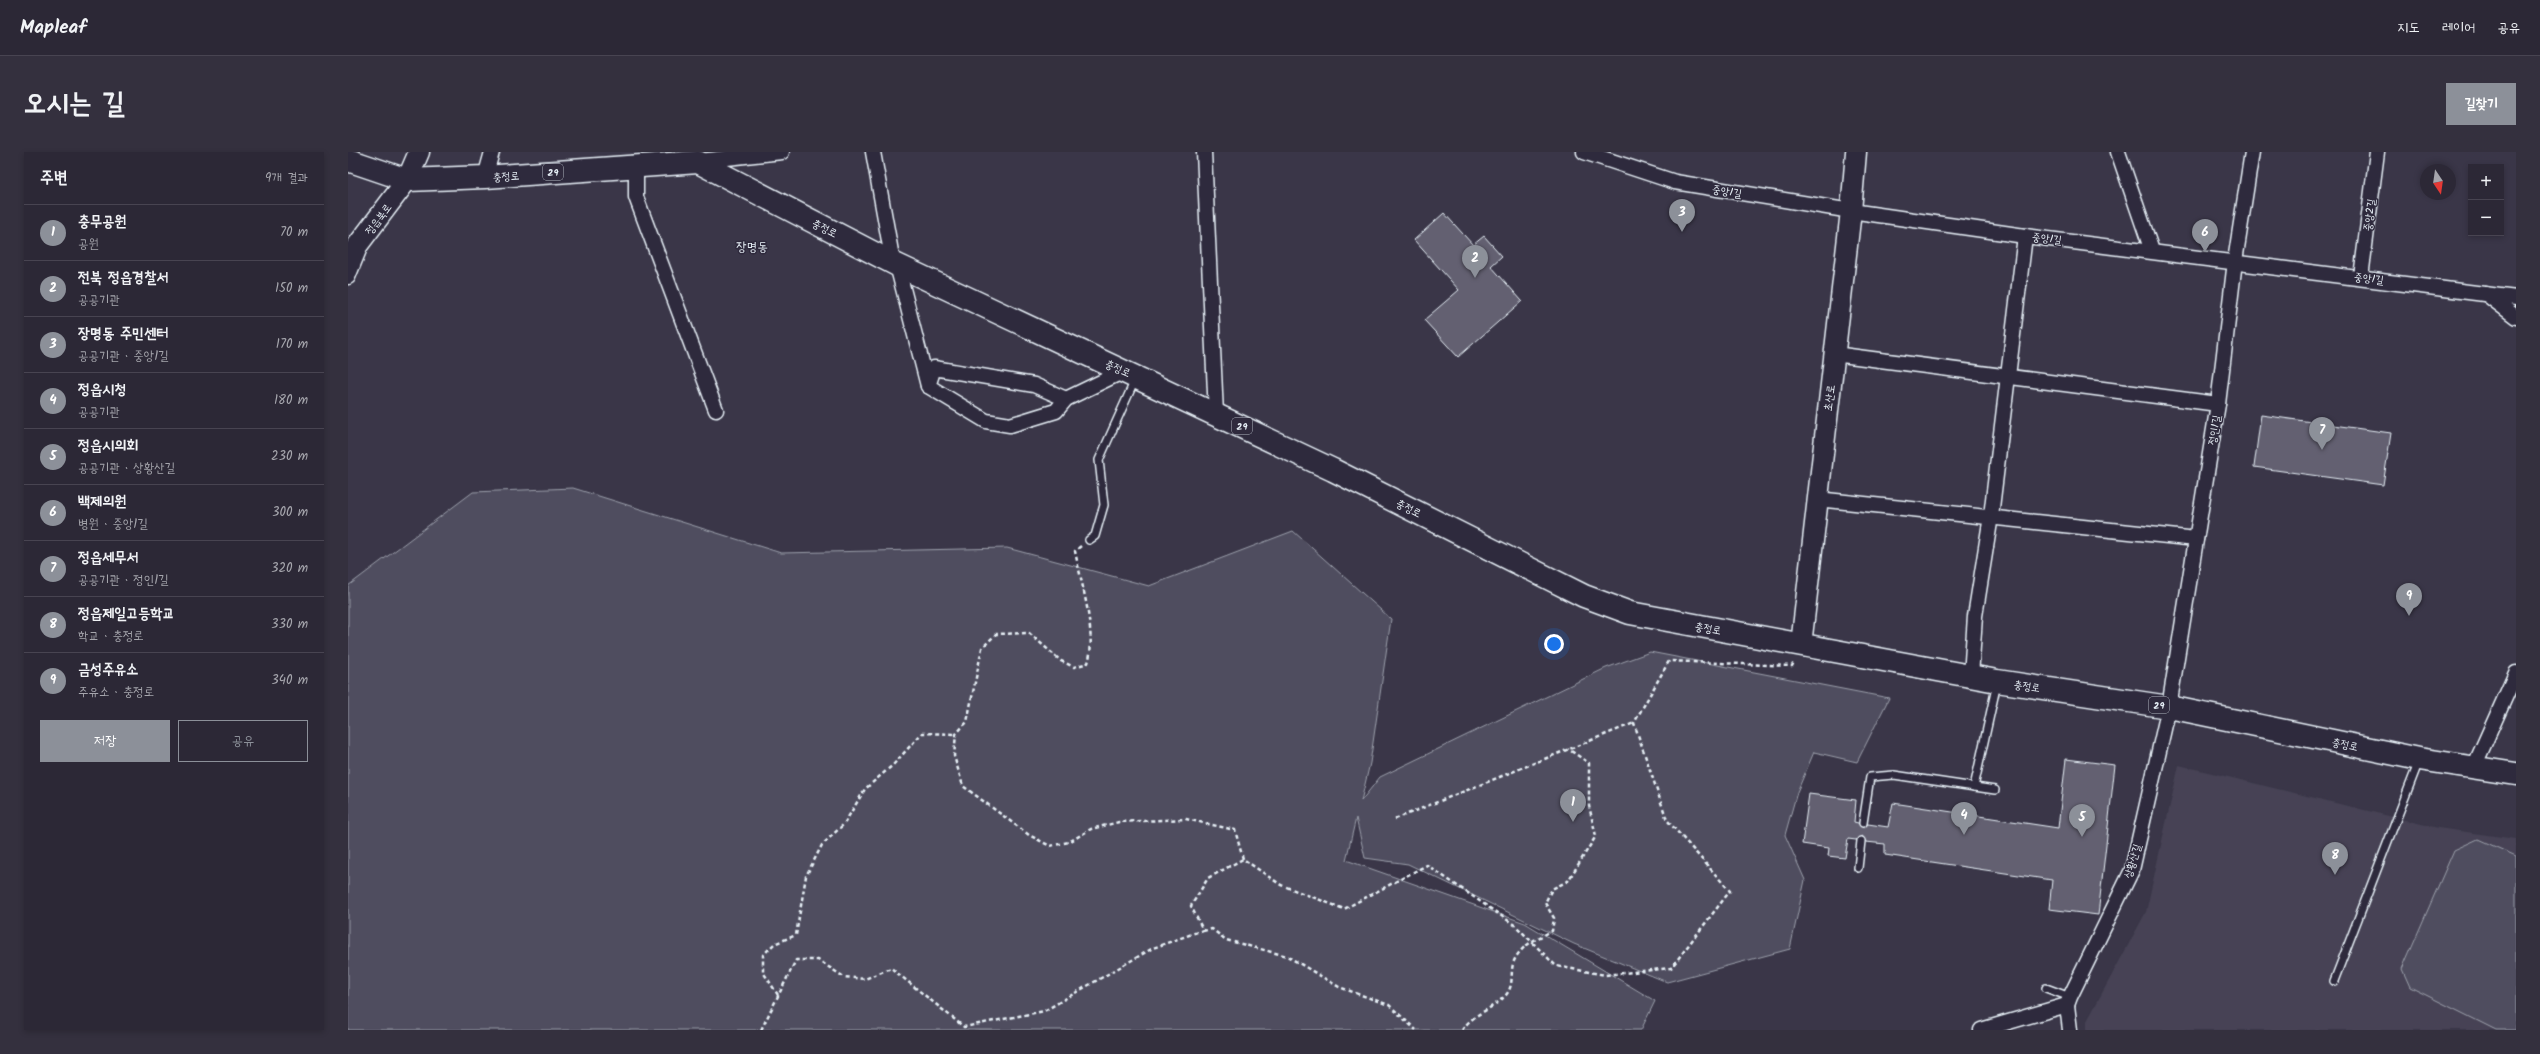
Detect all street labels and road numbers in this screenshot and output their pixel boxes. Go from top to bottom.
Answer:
road number: 29 [543,164,563,180]
street label: 충정로 [492,167,520,187]
street label: 중앙1길 [1711,181,1743,203]
street label: 중앙2길 [2359,198,2381,233]
street label: 정읍북로 [361,200,397,239]
street label: 충정로 [809,215,841,243]
street label: 중앙1길 [2031,228,2063,250]
street label: 중앙1길 [2353,268,2385,290]
street label: 충정로 [1102,355,1134,383]
street label: 초산로 [1819,384,1841,412]
street label: 정인1길 [2204,414,2226,446]
road number: 29 [1232,418,1252,434]
street label: 충정로 [1393,495,1425,523]
street label: 충정로 [1693,618,1723,640]
street label: 충정로 [2012,676,2041,698]
road number: 29 [2149,697,2169,713]
street label: 충정로 [2330,733,2360,757]
street label: 상황산길 [2119,842,2147,881]

